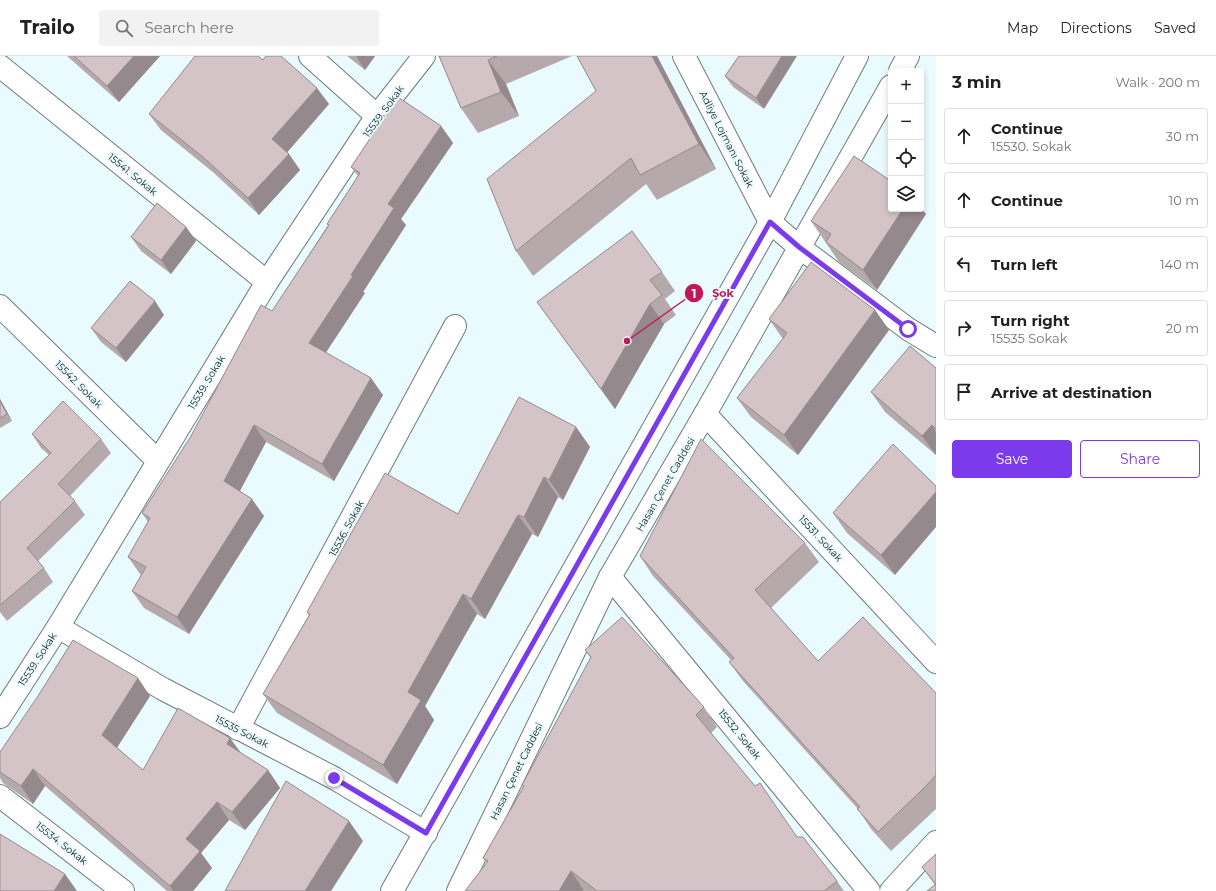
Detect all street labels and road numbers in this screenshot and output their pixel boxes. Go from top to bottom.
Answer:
street label: 15539. Sokak [360,83,407,140]
street label: Adliye Lojmanı Sokak [697,89,757,190]
street label: 15541. Sokak [105,151,160,198]
street label: 15539. Sokak [185,353,228,412]
street label: 15542. Sokak [52,358,105,411]
street label: Hasan Çenet Caddesi [633,435,698,534]
street label: 15536. Sokak [326,498,367,558]
street label: 15531. Sokak [796,512,846,564]
street label: 15539. Sokak [15,630,60,689]
street label: 15532. Sokak [715,706,764,762]
street label: 15535 Sokak [213,712,271,751]
street label: Hasan Çenet Caddesi [487,720,546,822]
street label: 15534. Sokak [33,819,90,868]

